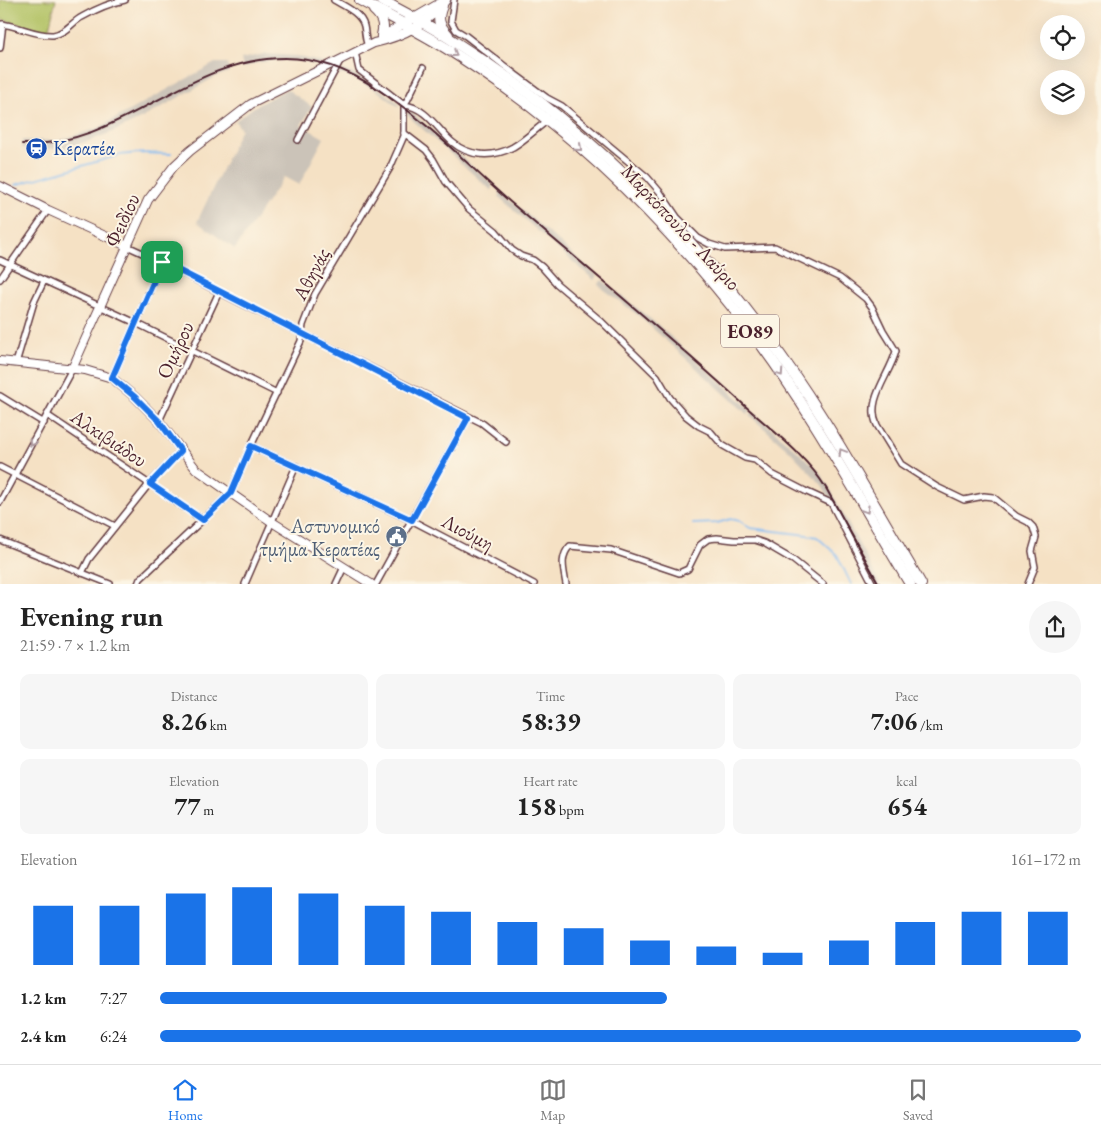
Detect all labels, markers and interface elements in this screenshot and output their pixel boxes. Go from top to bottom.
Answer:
map controls [1040,15,1085,115]
button: locate [1040,15,1085,60]
one-way arrow [448,48,458,57]
button: layers [1040,70,1085,115]
place label: Κερατέα [53,135,116,161]
station icon: Κερατέα [25,136,49,160]
one-way arrow [574,142,583,151]
street label: Μαρκόπουλο - Λαύριο [616,158,746,296]
street label: Φειδίου [98,189,146,251]
pin [141,241,183,283]
street label: Αθηνάς [286,243,336,306]
icon: arrive [148,248,176,276]
road number: ΕΟ89 [721,314,779,348]
street label: Ομήρου [150,317,200,383]
one-way arrow [774,367,783,377]
street label: Αλκιβιάδου [65,403,152,473]
one-way arrow [28,437,38,446]
one-way arrow [839,448,849,457]
one-way arrow [860,505,870,514]
street label: Λιούμη [437,507,498,556]
place label: Αστυνομικό τμήμα Κερατέας [259,513,380,562]
public building icon: Αστυνομικό τμήμα Κερατέας [384,525,408,549]
text: Evening run [20,598,163,634]
button: share [1029,601,1081,653]
text: 21:59 · 7 × 1.2 km [20,635,130,656]
text: Distance [171,687,218,705]
text: Time [536,687,565,705]
text: Pace [895,687,919,705]
text: 8.26 [161,705,207,737]
text: 58:39 [521,705,580,737]
text: 7:06 [871,705,917,737]
text: km [207,716,227,734]
text: /km [917,716,943,734]
text: Elevation [169,772,219,790]
text: Heart rate [523,772,578,790]
text: kcal [896,772,917,790]
text: 77 [174,790,201,822]
text: 158 [517,790,556,822]
text: 654 [887,790,927,822]
text: m [201,801,214,819]
text: bpm [556,801,584,819]
text: Elevation [20,849,78,870]
text: 161–172 m [1010,849,1081,870]
text: 1.2 km [20,988,66,1009]
text: 7:27 [100,988,127,1009]
text: 2.4 km [20,1026,66,1047]
text: 6:24 [100,1026,127,1047]
tab: Home [168,1076,203,1124]
tab: Map [539,1076,567,1124]
tab: Saved [903,1076,933,1124]

